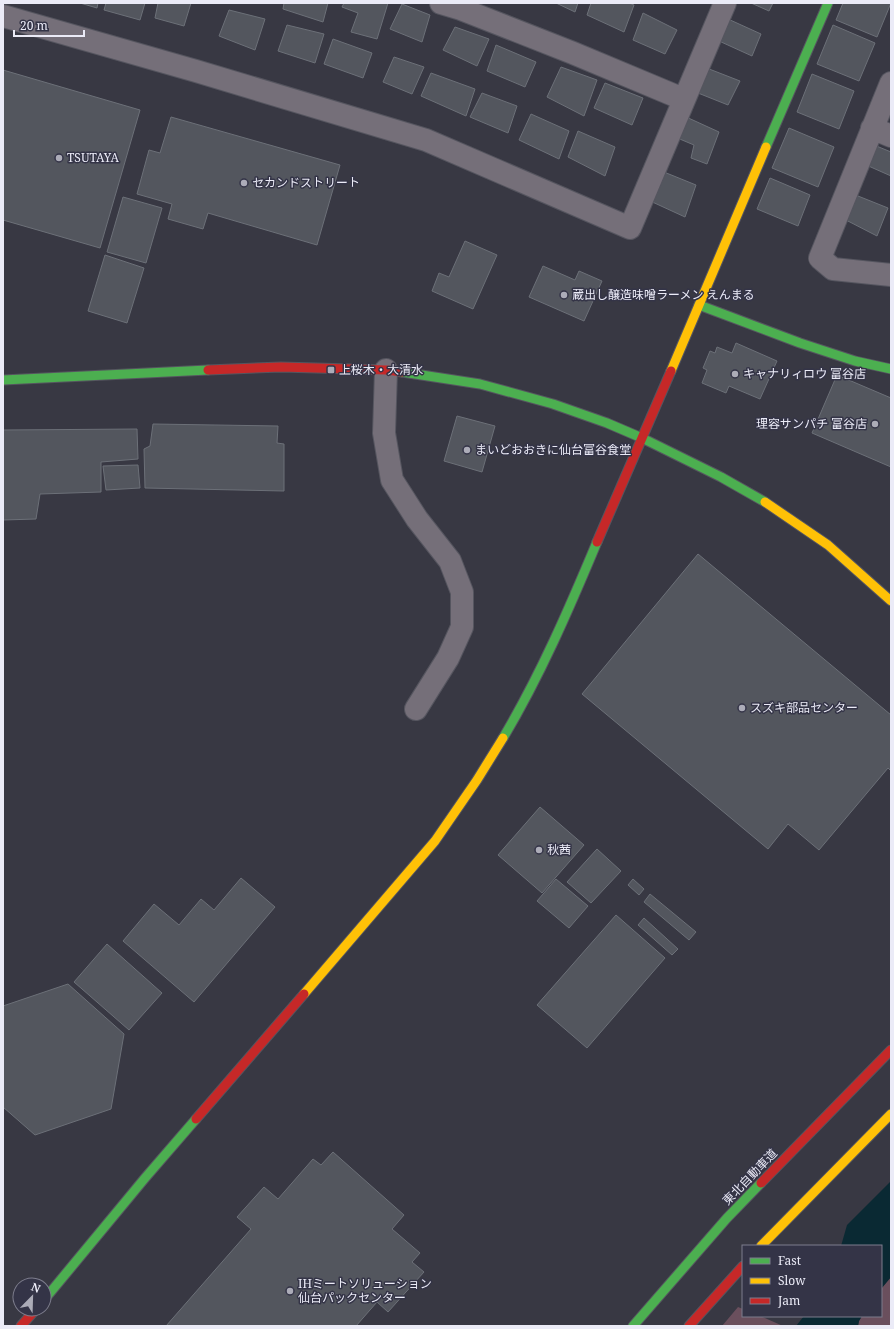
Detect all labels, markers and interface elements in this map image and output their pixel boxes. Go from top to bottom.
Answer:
scale bar [14,12,84,38]
text: 20 m [20,17,48,34]
place label: TSUTAYA [67,149,119,166]
marker: TSUTAYA [54,153,64,163]
place label: セカンドストリート [252,174,360,191]
marker: セカンドストリート [239,178,249,188]
place label: 蔵出し醸造味噌ラーメン えんまる [572,286,755,303]
marker: 蔵出し醸造味噌ラーメン えんまる [559,290,569,300]
place label: 上桜木・大清水 [339,361,423,378]
marker: 上桜木・大清水 [326,365,336,375]
place label: キャナリィロウ 富谷店 [743,365,866,382]
marker: キャナリィロウ 富谷店 [730,369,740,379]
place label: 理容サンパチ 富谷店 [756,415,867,432]
marker: 理容サンパチ 富谷店 [870,419,880,429]
place label: まいどおおきに仙台富谷食堂 [475,441,631,458]
marker: まいどおおきに仙台富谷食堂 [462,445,472,455]
place label: スズキ部品センター [750,699,858,716]
marker: スズキ部品センター [737,703,747,713]
place label: 秋茜 [547,841,571,858]
marker: 秋茜 [534,845,544,855]
street label: 東北自動車道 [719,1145,781,1208]
legend [742,1245,882,1317]
text: Fast [778,1252,801,1269]
text: Slow [778,1272,806,1289]
place label: IHミートソリューション 仙台パックセンター [298,1275,432,1306]
north arrow [12,1277,52,1317]
text: N [29,1279,43,1296]
marker: IHミートソリューション 仙台パックセンター [285,1286,295,1296]
text: Jam [777,1292,800,1309]

